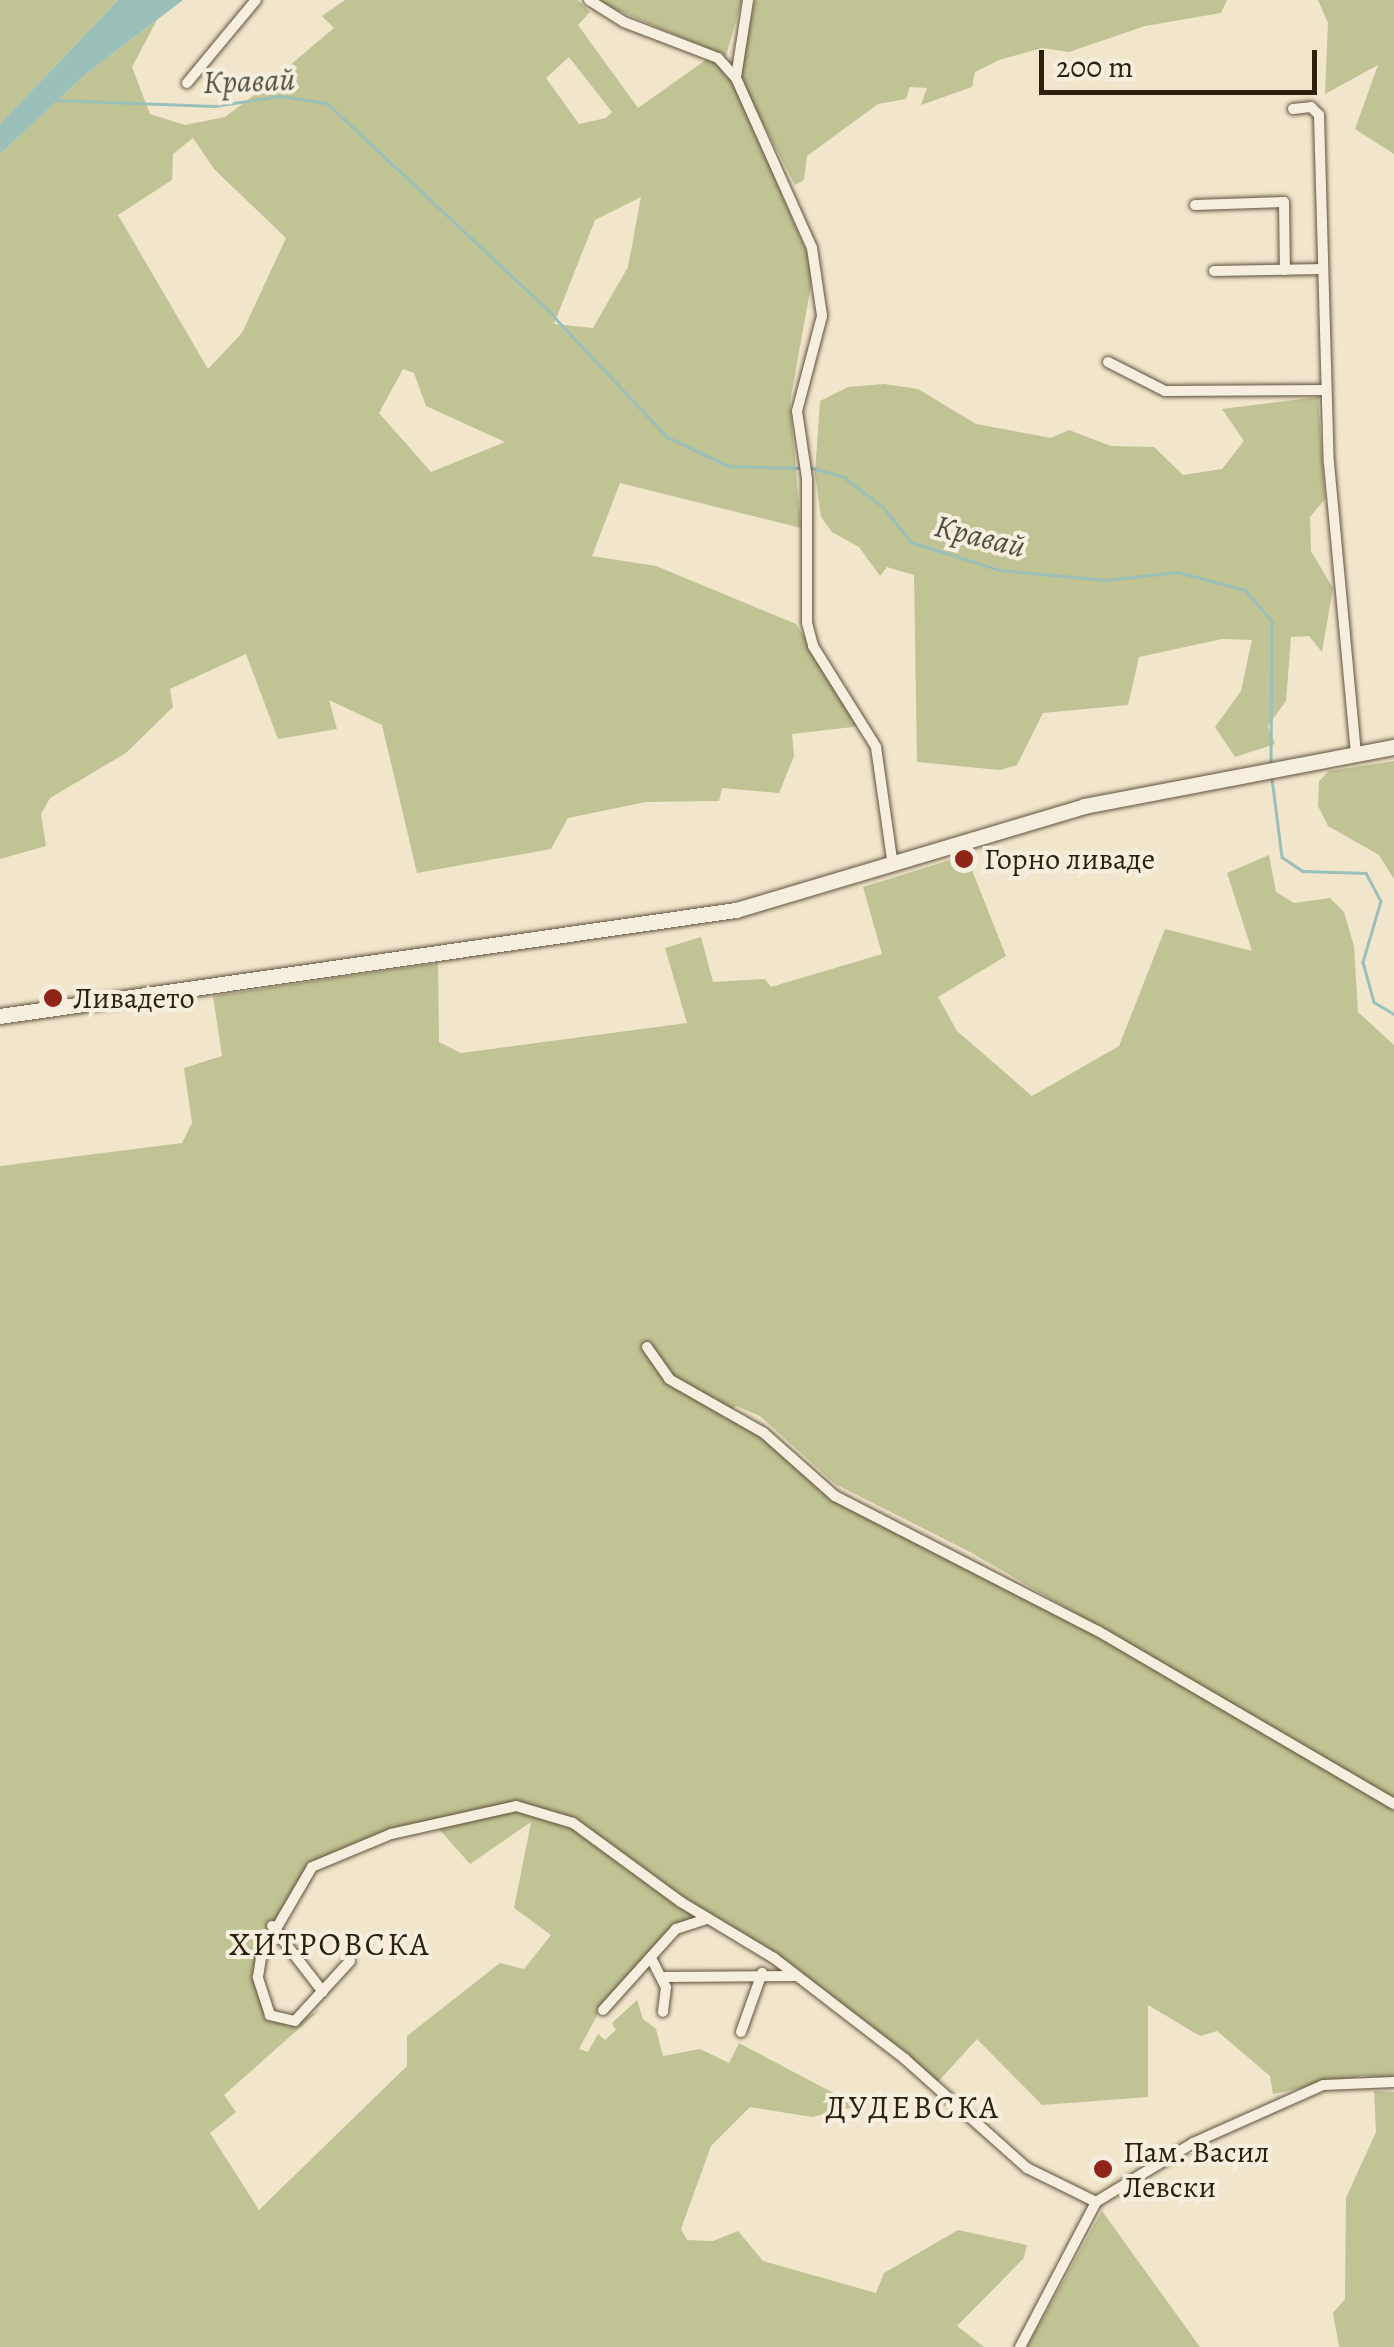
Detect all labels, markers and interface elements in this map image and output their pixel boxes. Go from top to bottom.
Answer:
scale bar [1044,30,1322,92]
text: 200 m [1056,47,1133,87]
water label: Кравай [202,60,296,102]
water label: Кравай [931,506,1029,566]
place label: Горно ливаде [984,841,1155,877]
marker: Горно ливаде [953,848,975,870]
place label: Ливадето [73,980,195,1016]
marker: Ливадето [42,987,64,1009]
district label: ХИТРОВСКА [229,1925,431,1963]
district label: ДУДЕВСКА [826,2088,1000,2126]
place label: Пам. Васил Левски [1123,2134,1270,2204]
marker: Пам. Васил Левски [1092,2158,1114,2180]

